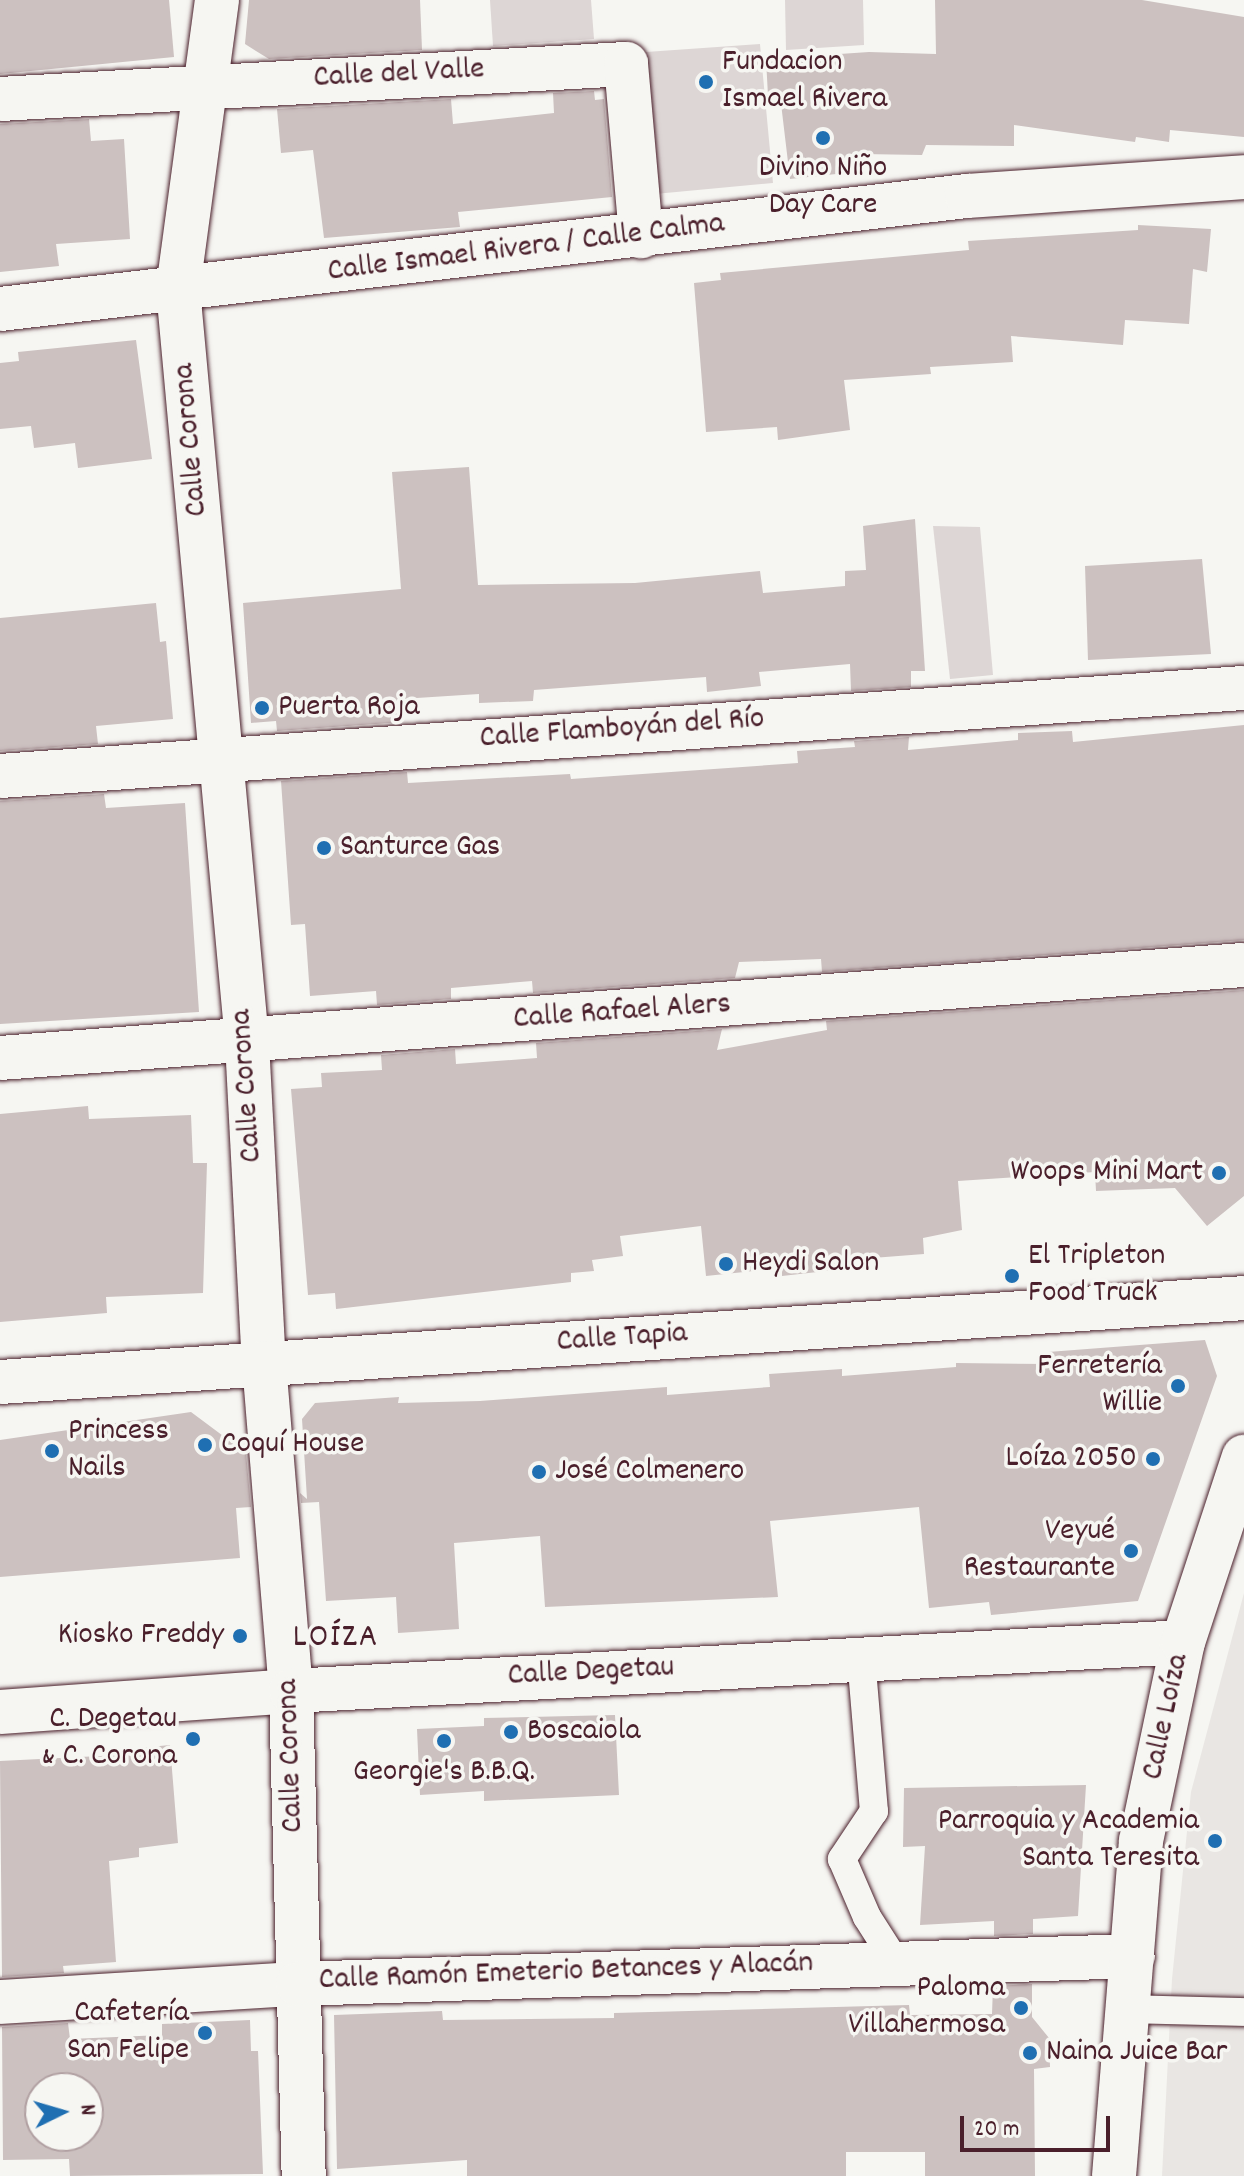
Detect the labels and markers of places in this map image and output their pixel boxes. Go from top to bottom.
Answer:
place label: Fundacion Ismael Rivera [722,45,887,120]
marker: Fundacion Ismael Rivera [697,73,715,91]
marker: Divino Niño Day Care [814,129,832,147]
place label: Divino Niño Day Care [759,151,887,226]
place label: Puerta Roja [278,689,420,727]
marker: Puerta Roja [253,699,271,717]
place label: Santurce Gas [340,829,500,867]
marker: Santurce Gas [315,839,333,857]
place label: Woops Mini Mart [1011,1154,1203,1192]
marker: Woops Mini Mart [1210,1164,1228,1182]
place label: El Tripleton Food Truck [1028,1239,1165,1314]
place label: Heydi Salon [742,1245,879,1283]
marker: Heydi Salon [717,1255,735,1273]
marker: El Tripleton Food Truck [1003,1267,1021,1285]
place label: Ferretería Willie [1037,1349,1162,1424]
marker: Ferretería Willie [1169,1377,1187,1395]
place label: Princess Nails [68,1414,169,1489]
place label: Coquí House [221,1426,364,1464]
marker: Coquí House [196,1436,214,1454]
place label: Loíza 2050 [1006,1440,1137,1478]
marker: Princess Nails [43,1442,61,1460]
marker: Loíza 2050 [1144,1450,1162,1468]
place label: José Colmenero [555,1453,744,1491]
marker: José Colmenero [530,1463,548,1481]
place label: Veyué Restaurante [964,1514,1115,1589]
marker: Veyué Restaurante [1122,1542,1140,1560]
place label: Kiosko Freddy [58,1617,224,1655]
marker: Kiosko Freddy [231,1627,249,1645]
place label: C. Degetau & C. Corona [41,1702,177,1777]
place label: Boscaiola [527,1713,640,1751]
marker: Boscaiola [502,1723,520,1741]
marker: C. Degetau & C. Corona [184,1730,202,1748]
marker: Georgie's B.B.Q. [435,1732,453,1750]
place label: Georgie's B.B.Q. [353,1754,535,1792]
place label: Parroquia y Academia Santa Teresita [938,1804,1199,1879]
marker: Parroquia y Academia Santa Teresita [1206,1832,1224,1850]
place label: Paloma Villahermosa [848,1971,1005,2046]
place label: Cafetería San Felipe [67,1996,189,2071]
marker: Paloma Villahermosa [1012,1999,1030,2017]
marker: Cafetería San Felipe [196,2024,214,2042]
place label: Naina Juice Bar [1046,2034,1227,2072]
marker: Naina Juice Bar [1021,2044,1039,2062]

